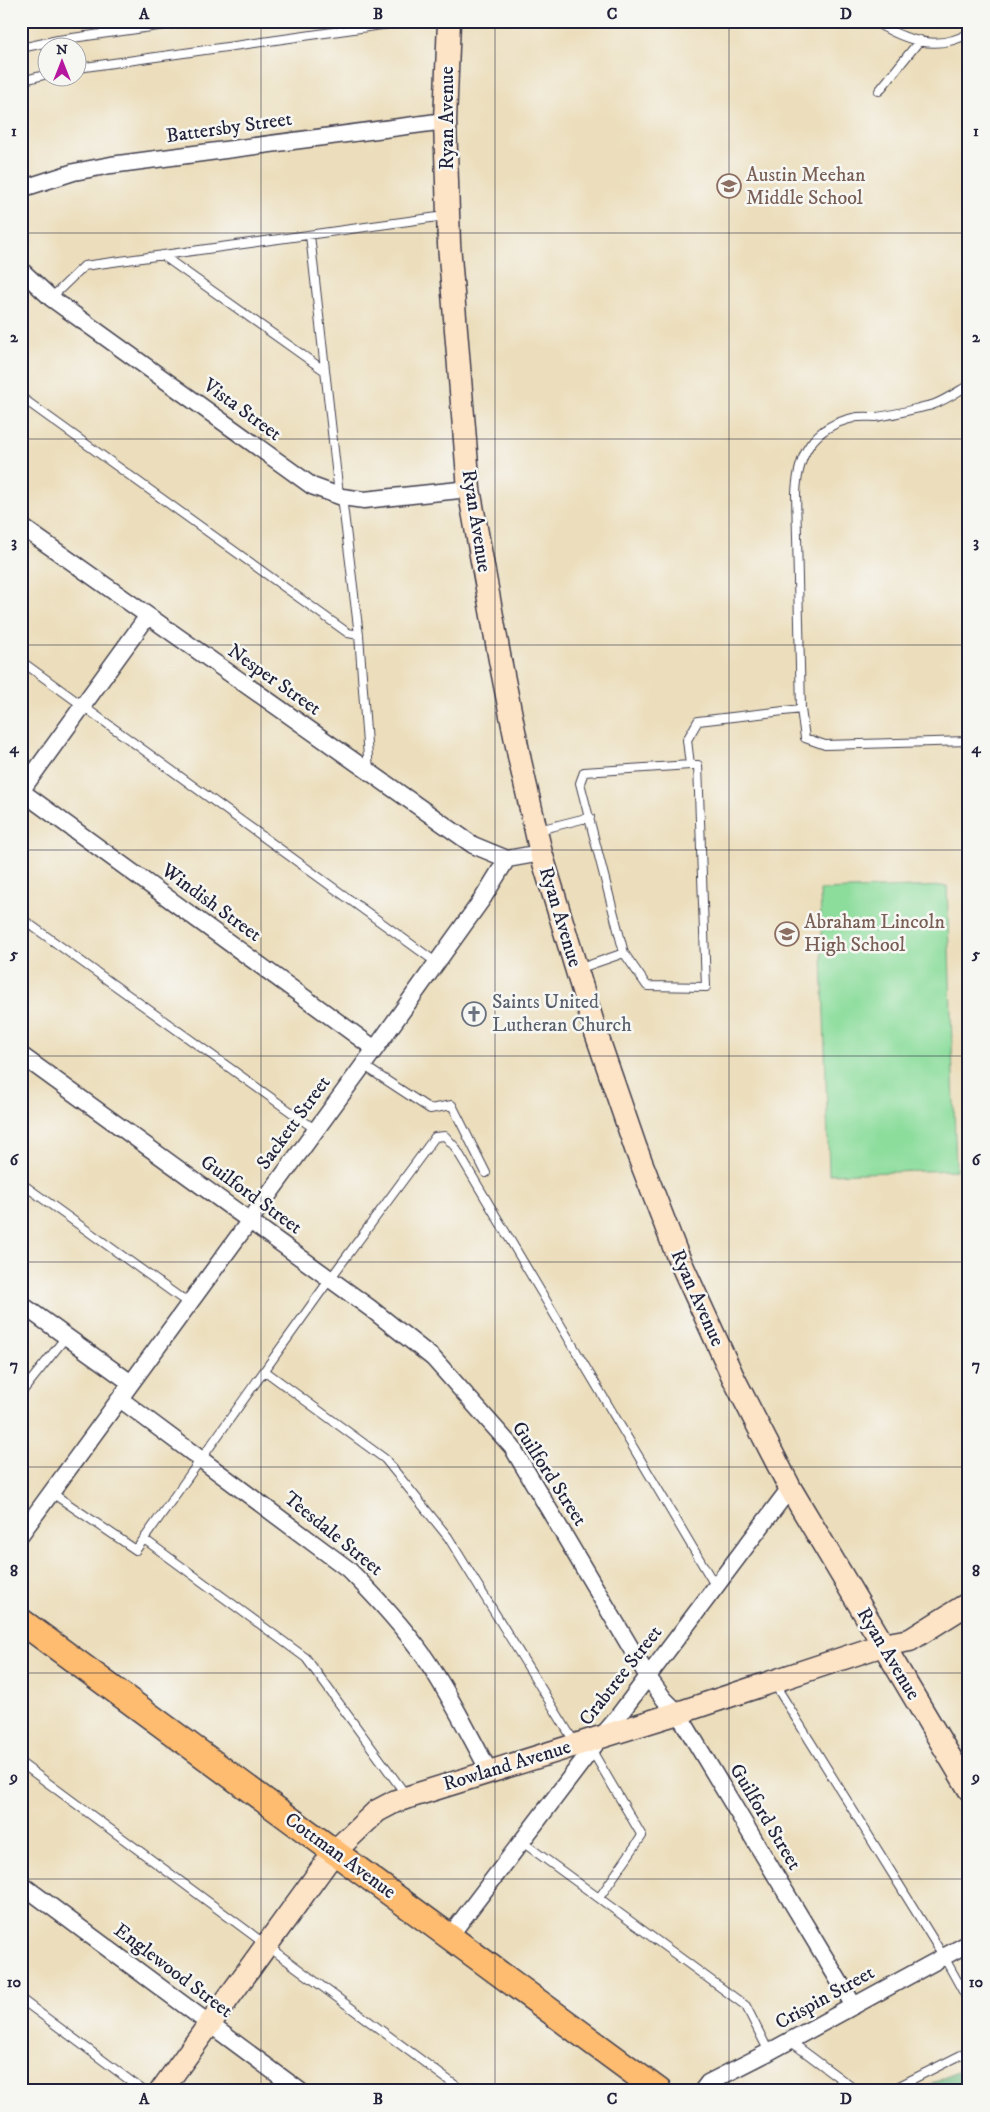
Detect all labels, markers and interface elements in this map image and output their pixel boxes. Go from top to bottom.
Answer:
text: A [138,4,150,24]
text: B [373,4,383,24]
text: C [607,4,617,24]
text: D [840,4,852,24]
north arrow [38,38,88,88]
text: N [56,41,68,59]
street label: Ryan Avenue [435,66,460,170]
street label: Battersby Street [164,107,294,149]
text: 1 [11,121,17,141]
text: 1 [973,121,979,141]
place label: Austin Meehan Middle School [746,163,866,211]
school or university icon: Austin Meehan Middle School [716,173,742,199]
text: 2 [10,327,19,347]
text: 2 [972,327,981,347]
street label: Vista Street [197,373,286,447]
street label: Ryan Avenue [456,468,496,574]
text: 3 [11,532,17,552]
text: 3 [973,532,979,552]
street label: Nesper Street [222,639,326,721]
text: 4 [8,738,19,758]
text: 4 [970,738,981,758]
street label: Windish Street [155,858,266,948]
street label: Ryan Avenue [533,864,587,970]
place label: Abraham Lincoln High School [804,910,945,958]
school or university icon: Abraham Lincoln High School [774,921,800,947]
text: 5 [9,944,18,964]
text: 5 [971,944,980,964]
place label: Saints United Lutheran Church [492,990,632,1038]
church icon: Saints United Lutheran Church [461,1001,487,1027]
street label: Sackett Street [252,1071,336,1175]
text: 6 [10,1150,20,1170]
street label: Guilford Street [195,1150,307,1240]
text: 6 [972,1150,982,1170]
street label: Ryan Avenue [665,1246,729,1350]
text: 7 [10,1355,18,1375]
text: 7 [972,1355,980,1375]
street label: Guilford Street [506,1417,592,1531]
street label: Teesdale Street [278,1486,388,1582]
text: 8 [10,1561,18,1581]
text: 8 [972,1561,980,1581]
street label: Ryan Avenue [851,1603,925,1705]
street label: Crabtree Street [574,1621,668,1731]
street label: Rowland Avenue [440,1735,574,1797]
street label: Guilford Street [723,1759,807,1875]
text: 9 [9,1767,18,1787]
text: 9 [971,1767,980,1787]
street label: Cottman Avenue [279,1807,401,1905]
street label: Englewood Street [109,1918,237,2024]
street label: Crispin Street [771,1960,879,2036]
text: 10 [7,1972,22,1992]
text: 10 [969,1972,984,1992]
text: A [138,2089,150,2109]
text: B [373,2089,383,2109]
text: C [607,2089,617,2109]
text: D [840,2089,852,2109]

